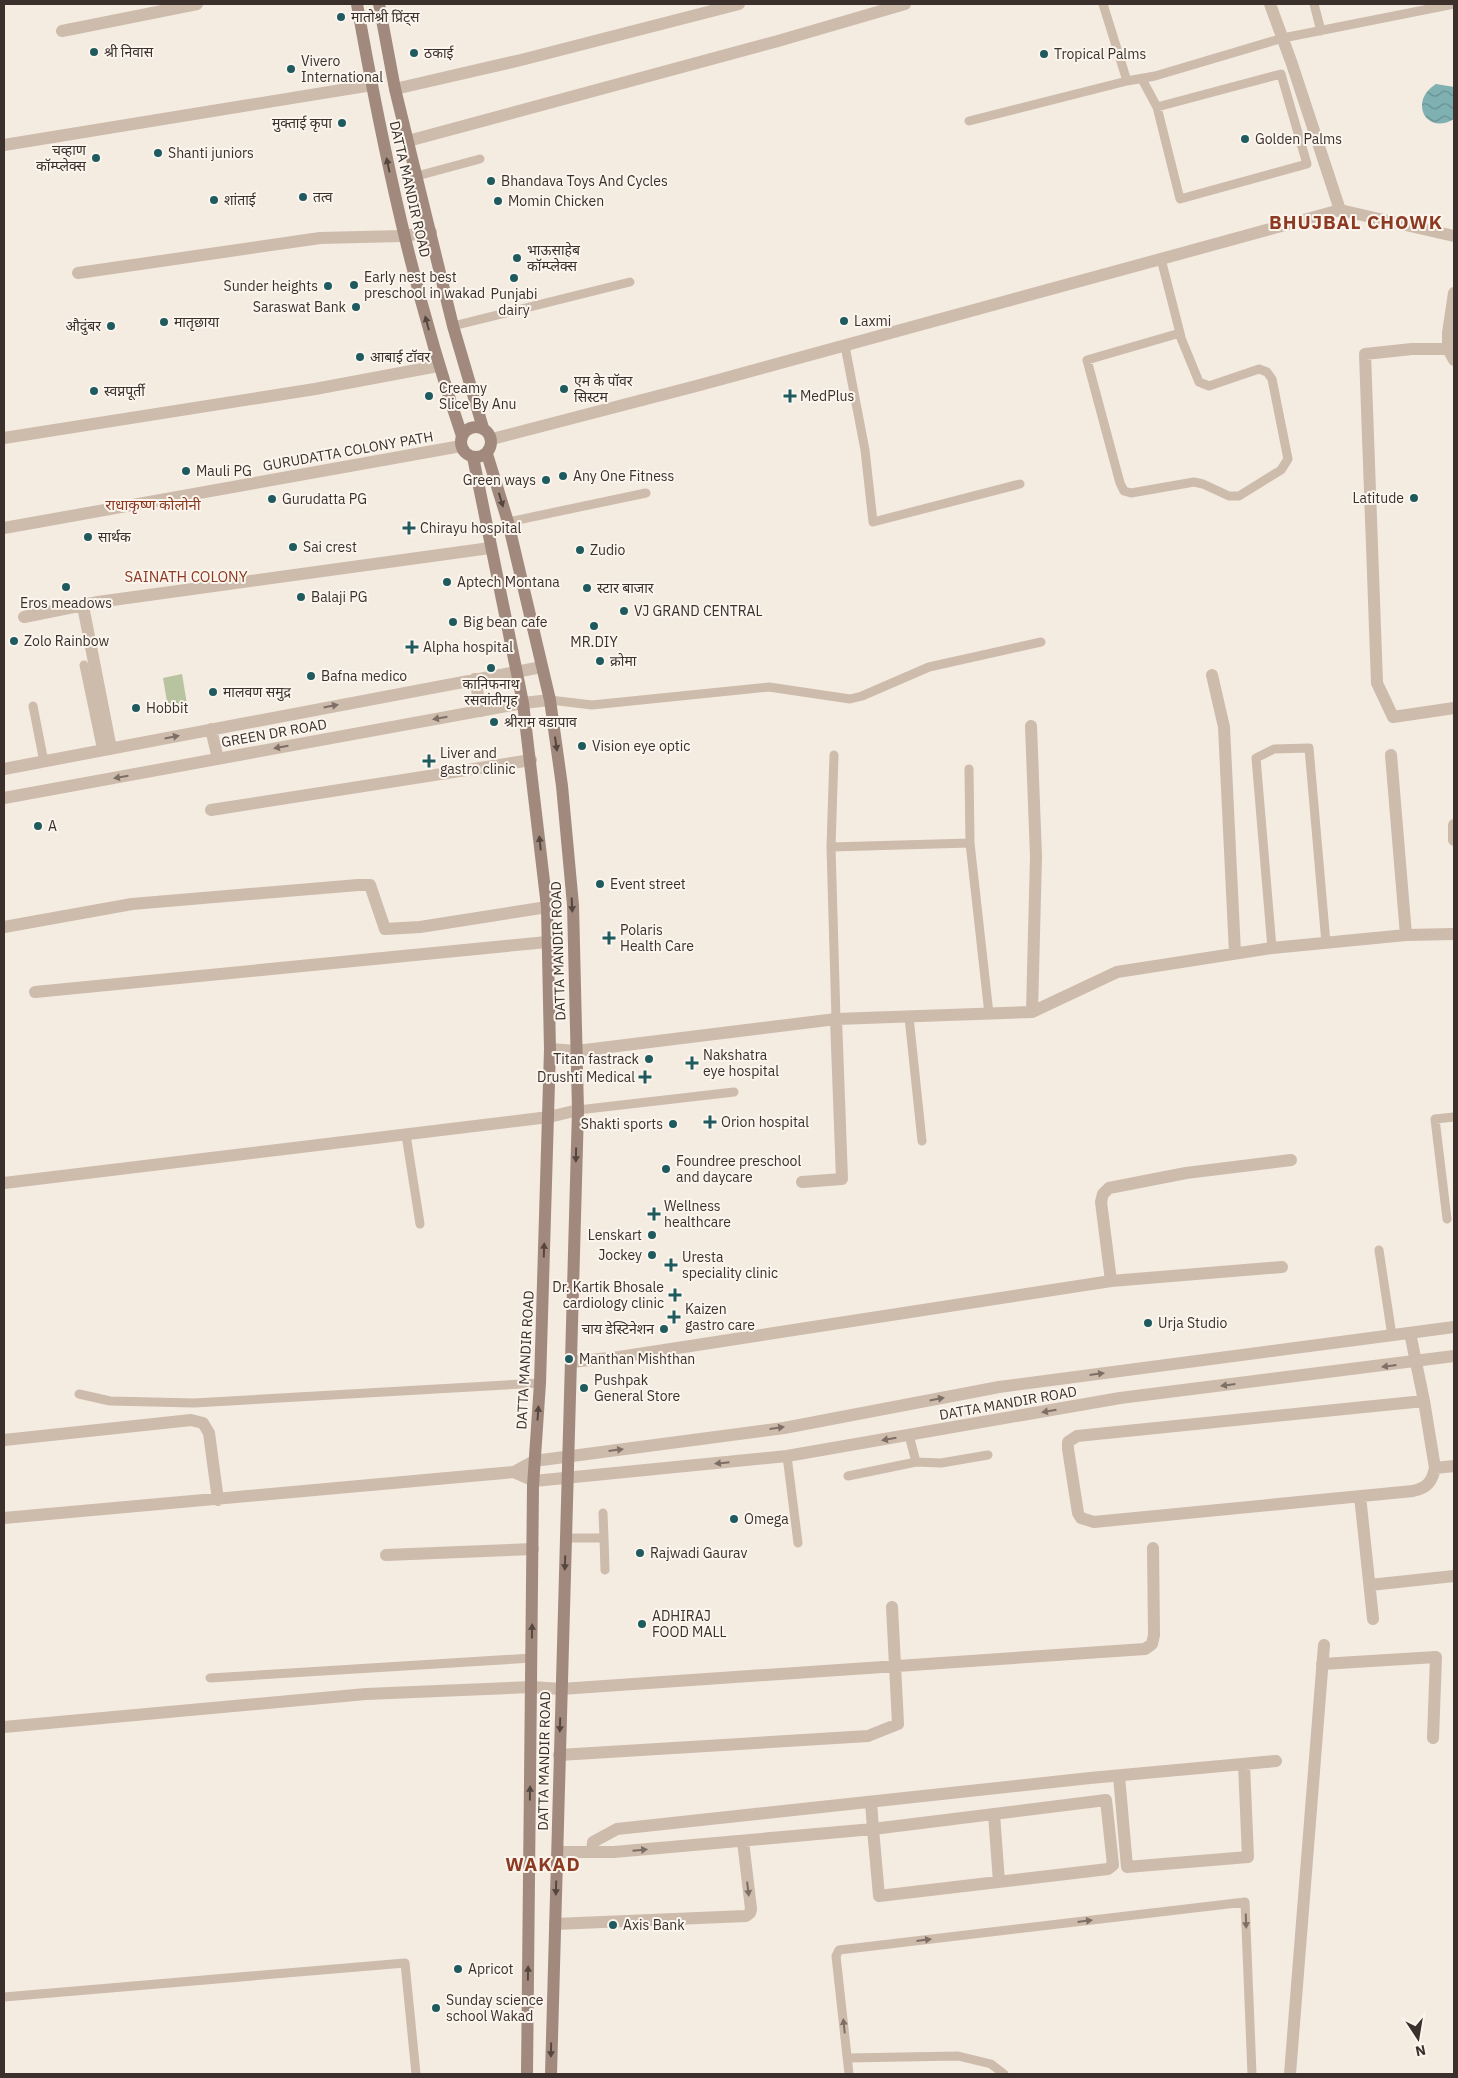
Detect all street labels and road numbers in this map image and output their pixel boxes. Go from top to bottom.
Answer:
street label: DATTA MANDIR ROAD [386,119,434,259]
street label: GURUDATTA COLONY PATH [261,427,435,475]
street label: GREEN DR ROAD [220,715,328,751]
street label: DATTA MANDIR ROAD [547,881,569,1021]
street label: DATTA MANDIR ROAD [512,1290,538,1430]
street label: DATTA MANDIR ROAD [938,1382,1078,1424]
street label: DATTA MANDIR ROAD [534,1691,554,1831]

